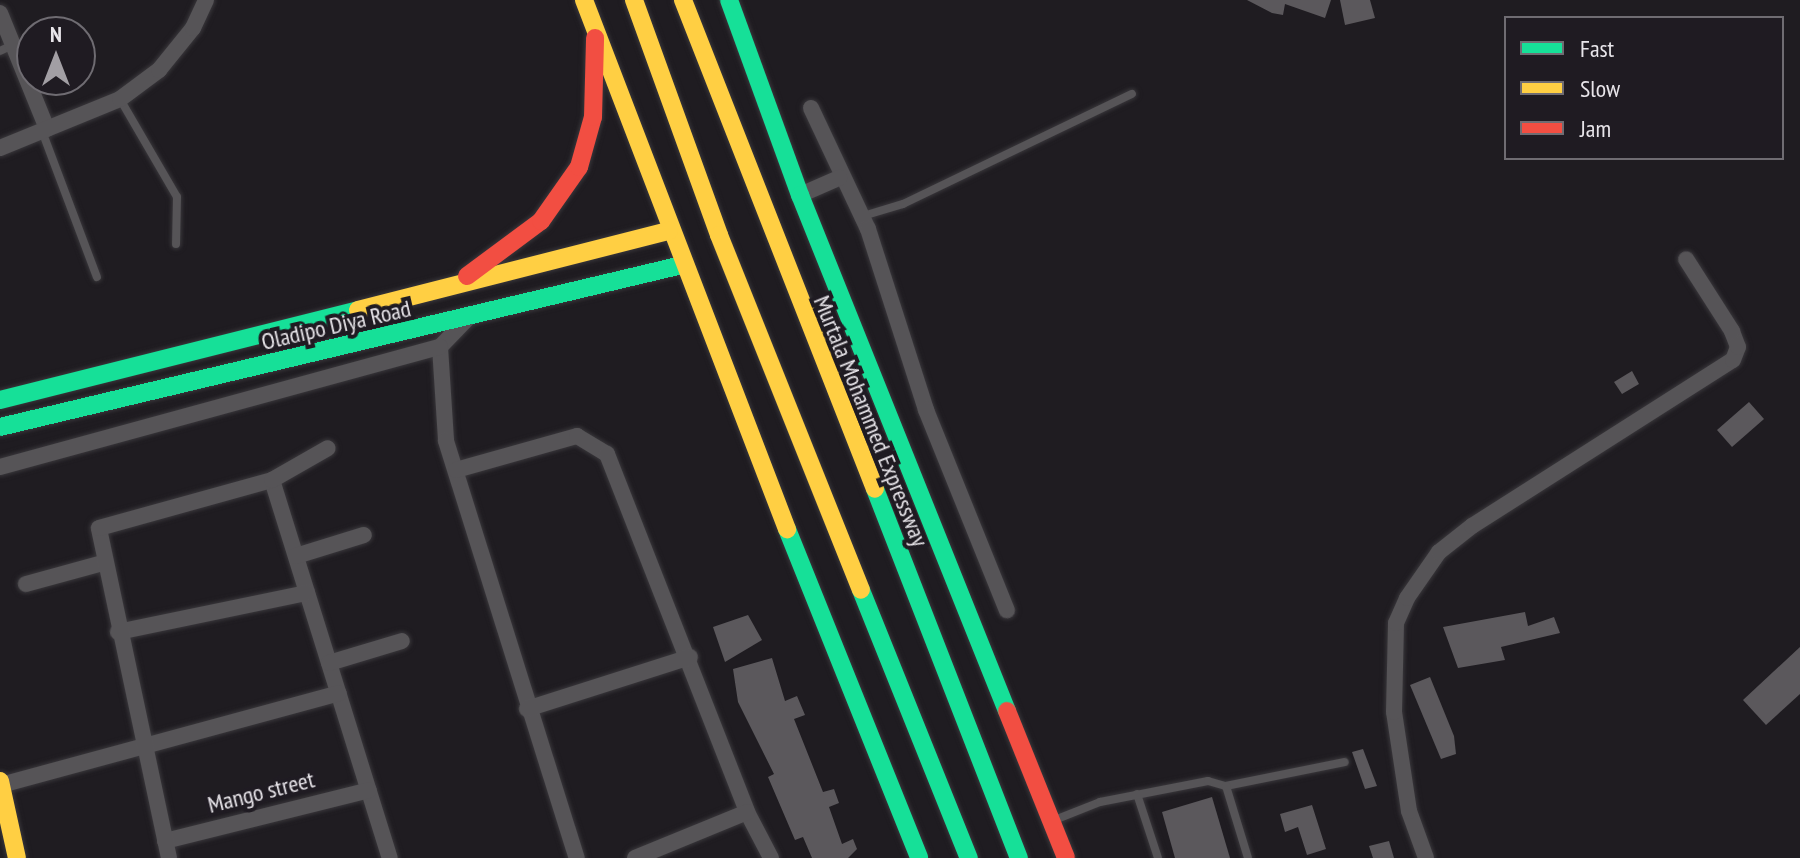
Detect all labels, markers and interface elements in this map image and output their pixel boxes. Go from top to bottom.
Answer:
north arrow [16,16,96,96]
legend [1504,16,1784,160]
text: N [50,20,62,48]
text: Fast [1580,33,1614,64]
text: Slow [1580,73,1620,104]
text: Jam [1580,113,1611,144]
street label: Murtala Mohammed Expressway [807,291,935,551]
street label: Oladipo Diya Road [259,294,413,356]
street label: Mango street [205,765,317,819]

